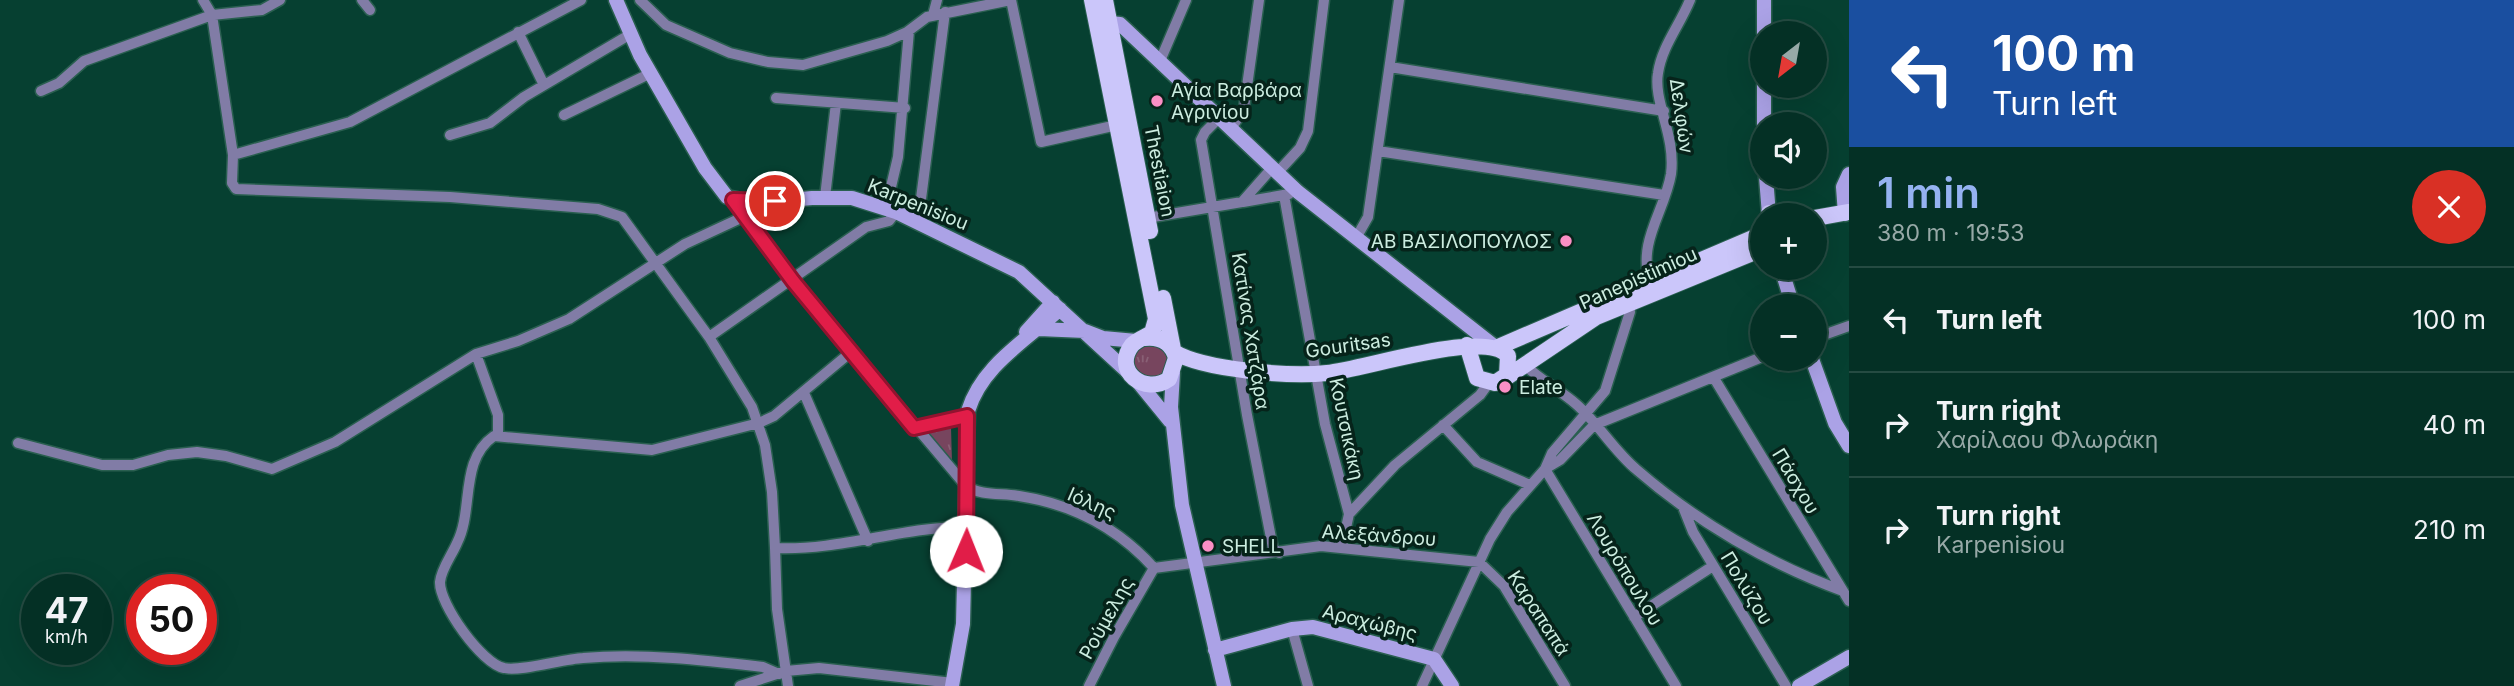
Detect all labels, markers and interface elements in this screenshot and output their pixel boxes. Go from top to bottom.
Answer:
north arrow [1750,21,1827,98]
map controls [1750,21,1827,371]
text: 100 m [1992,24,2136,83]
icon: left [1877,28,1968,119]
street label: Δελφών [1665,77,1698,155]
place label: Αγία Βαρβάρα Αγρινίου [1171,79,1302,124]
text: Turn left [1992,84,2117,123]
marker: Αγία Βαρβάρα Αγρινίου [1149,93,1165,109]
button: sound [1750,112,1827,189]
street label: Thestiaion [1139,123,1180,219]
text: 1 min [1877,167,1980,218]
button: close [2412,170,2486,244]
pin [745,171,805,231]
street label: Karpenisiou [864,174,972,235]
icon: arrive [756,182,794,220]
button: + [1750,203,1827,280]
text: 380 m · 19:53 [1877,219,2025,247]
place label: ΑΒ ΒΑΣΙΛΟΠΟΥΛΟΣ [1371,230,1552,253]
marker: ΑΒ ΒΑΣΙΛΟΠΟΥΛΟΣ [1558,233,1574,249]
street label: Panepistimiou [1576,242,1700,315]
street label: Κατίνας Χατζάρα [1227,251,1274,411]
button: − [1750,294,1827,371]
icon: left [1877,301,1915,339]
text: Turn left [1936,304,2042,335]
text: 100 m [2413,304,2486,335]
street label: Gouritsas [1304,328,1392,363]
street label: Κουτσικάκη [1324,376,1369,482]
place label: Elate [1519,376,1563,399]
marker: Elate [1497,379,1513,395]
text: Turn right [1936,395,2061,426]
icon: right [1877,406,1915,444]
text: 40 m [2423,409,2486,440]
text: Χαρίλαου Φλωράκη [1936,426,2158,454]
street label: Πάσχου [1767,444,1824,518]
street label: Ιόλης [1064,483,1120,524]
text: Turn right [1936,500,2061,531]
street label: Λουρόπουλου [1582,509,1667,630]
icon: right [1877,511,1915,549]
position arrow [929,514,1003,588]
text: 210 m [2413,514,2486,545]
street label: Αλεξάνδρου [1321,520,1437,551]
text: Karpenisiou [1936,531,2065,559]
place label: SHELL [1222,535,1281,558]
marker: SHELL [1200,538,1216,554]
street label: Πολύζου [1716,548,1777,629]
street label: Καραπαπά [1503,566,1575,660]
street label: Ρούμελης [1075,573,1138,663]
speed limit sign: 50 [126,574,217,665]
text: 47 [44,589,89,631]
street label: Αραχώβης [1320,600,1420,645]
text: km/h [45,626,88,647]

